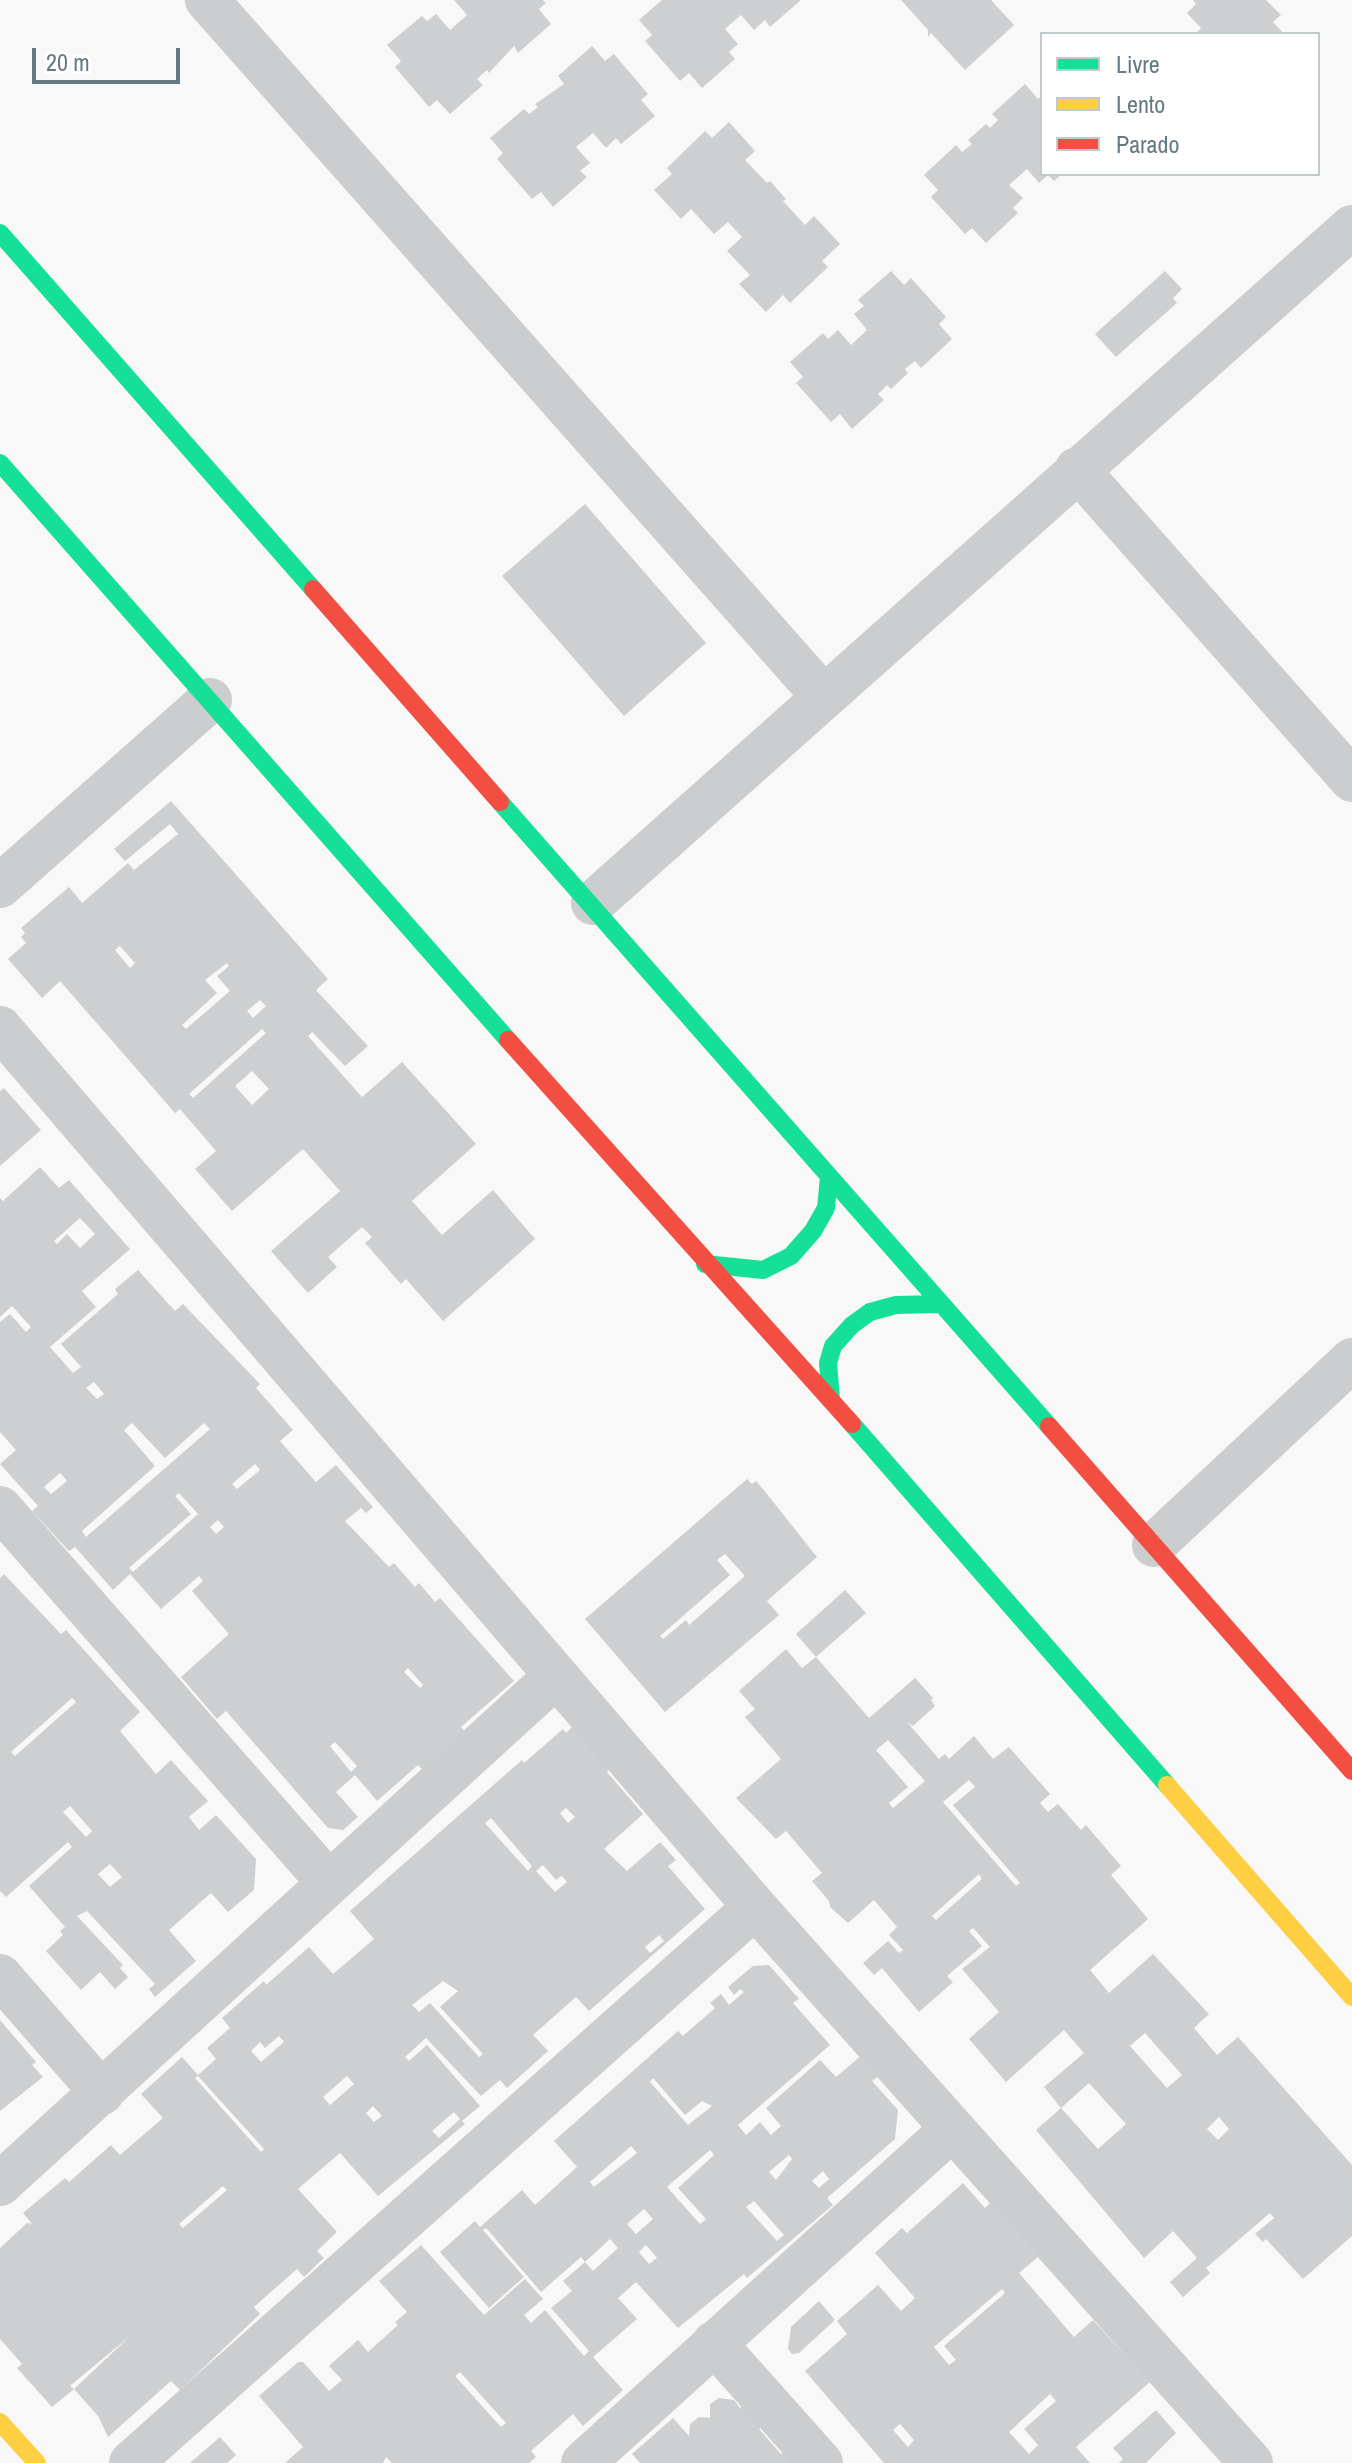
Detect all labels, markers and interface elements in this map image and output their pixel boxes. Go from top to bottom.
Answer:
scale bar [36,32,184,82]
legend [1040,32,1320,176]
text: 20 m [46,46,90,78]
text: Livre [1116,48,1160,80]
text: Lento [1116,88,1165,120]
text: Parado [1116,128,1179,160]

